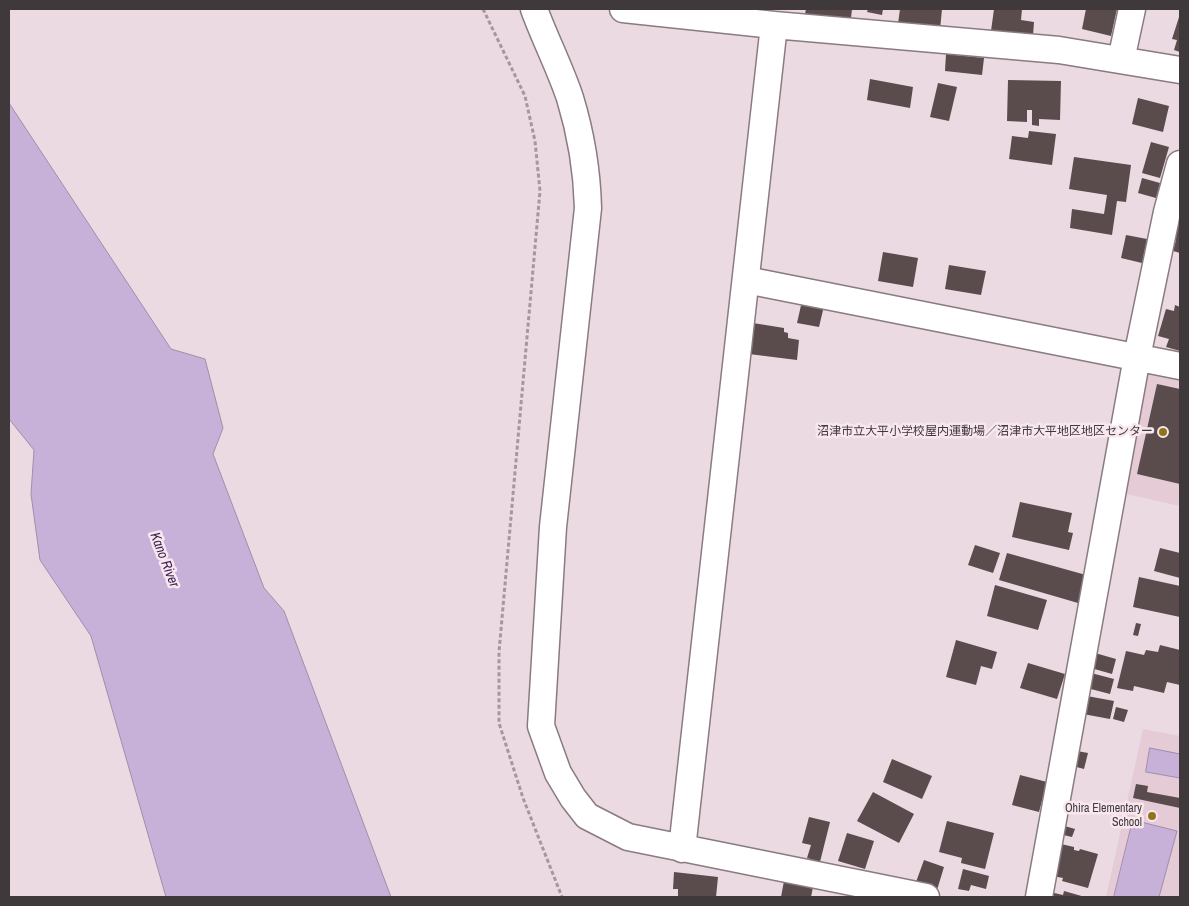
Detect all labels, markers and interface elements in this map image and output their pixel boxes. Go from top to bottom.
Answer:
place label: 沼津市立大平小学校屋内運動場／沼津市大平地区地区センター [817,425,1153,439]
marker: 沼津市立大平小学校屋内運動場／沼津市大平地区地区センター [1157,426,1169,438]
water label: Kano River [146,530,182,590]
place label: Ohira Elementary School [1065,802,1142,830]
marker: Ohira Elementary School [1146,810,1158,822]

